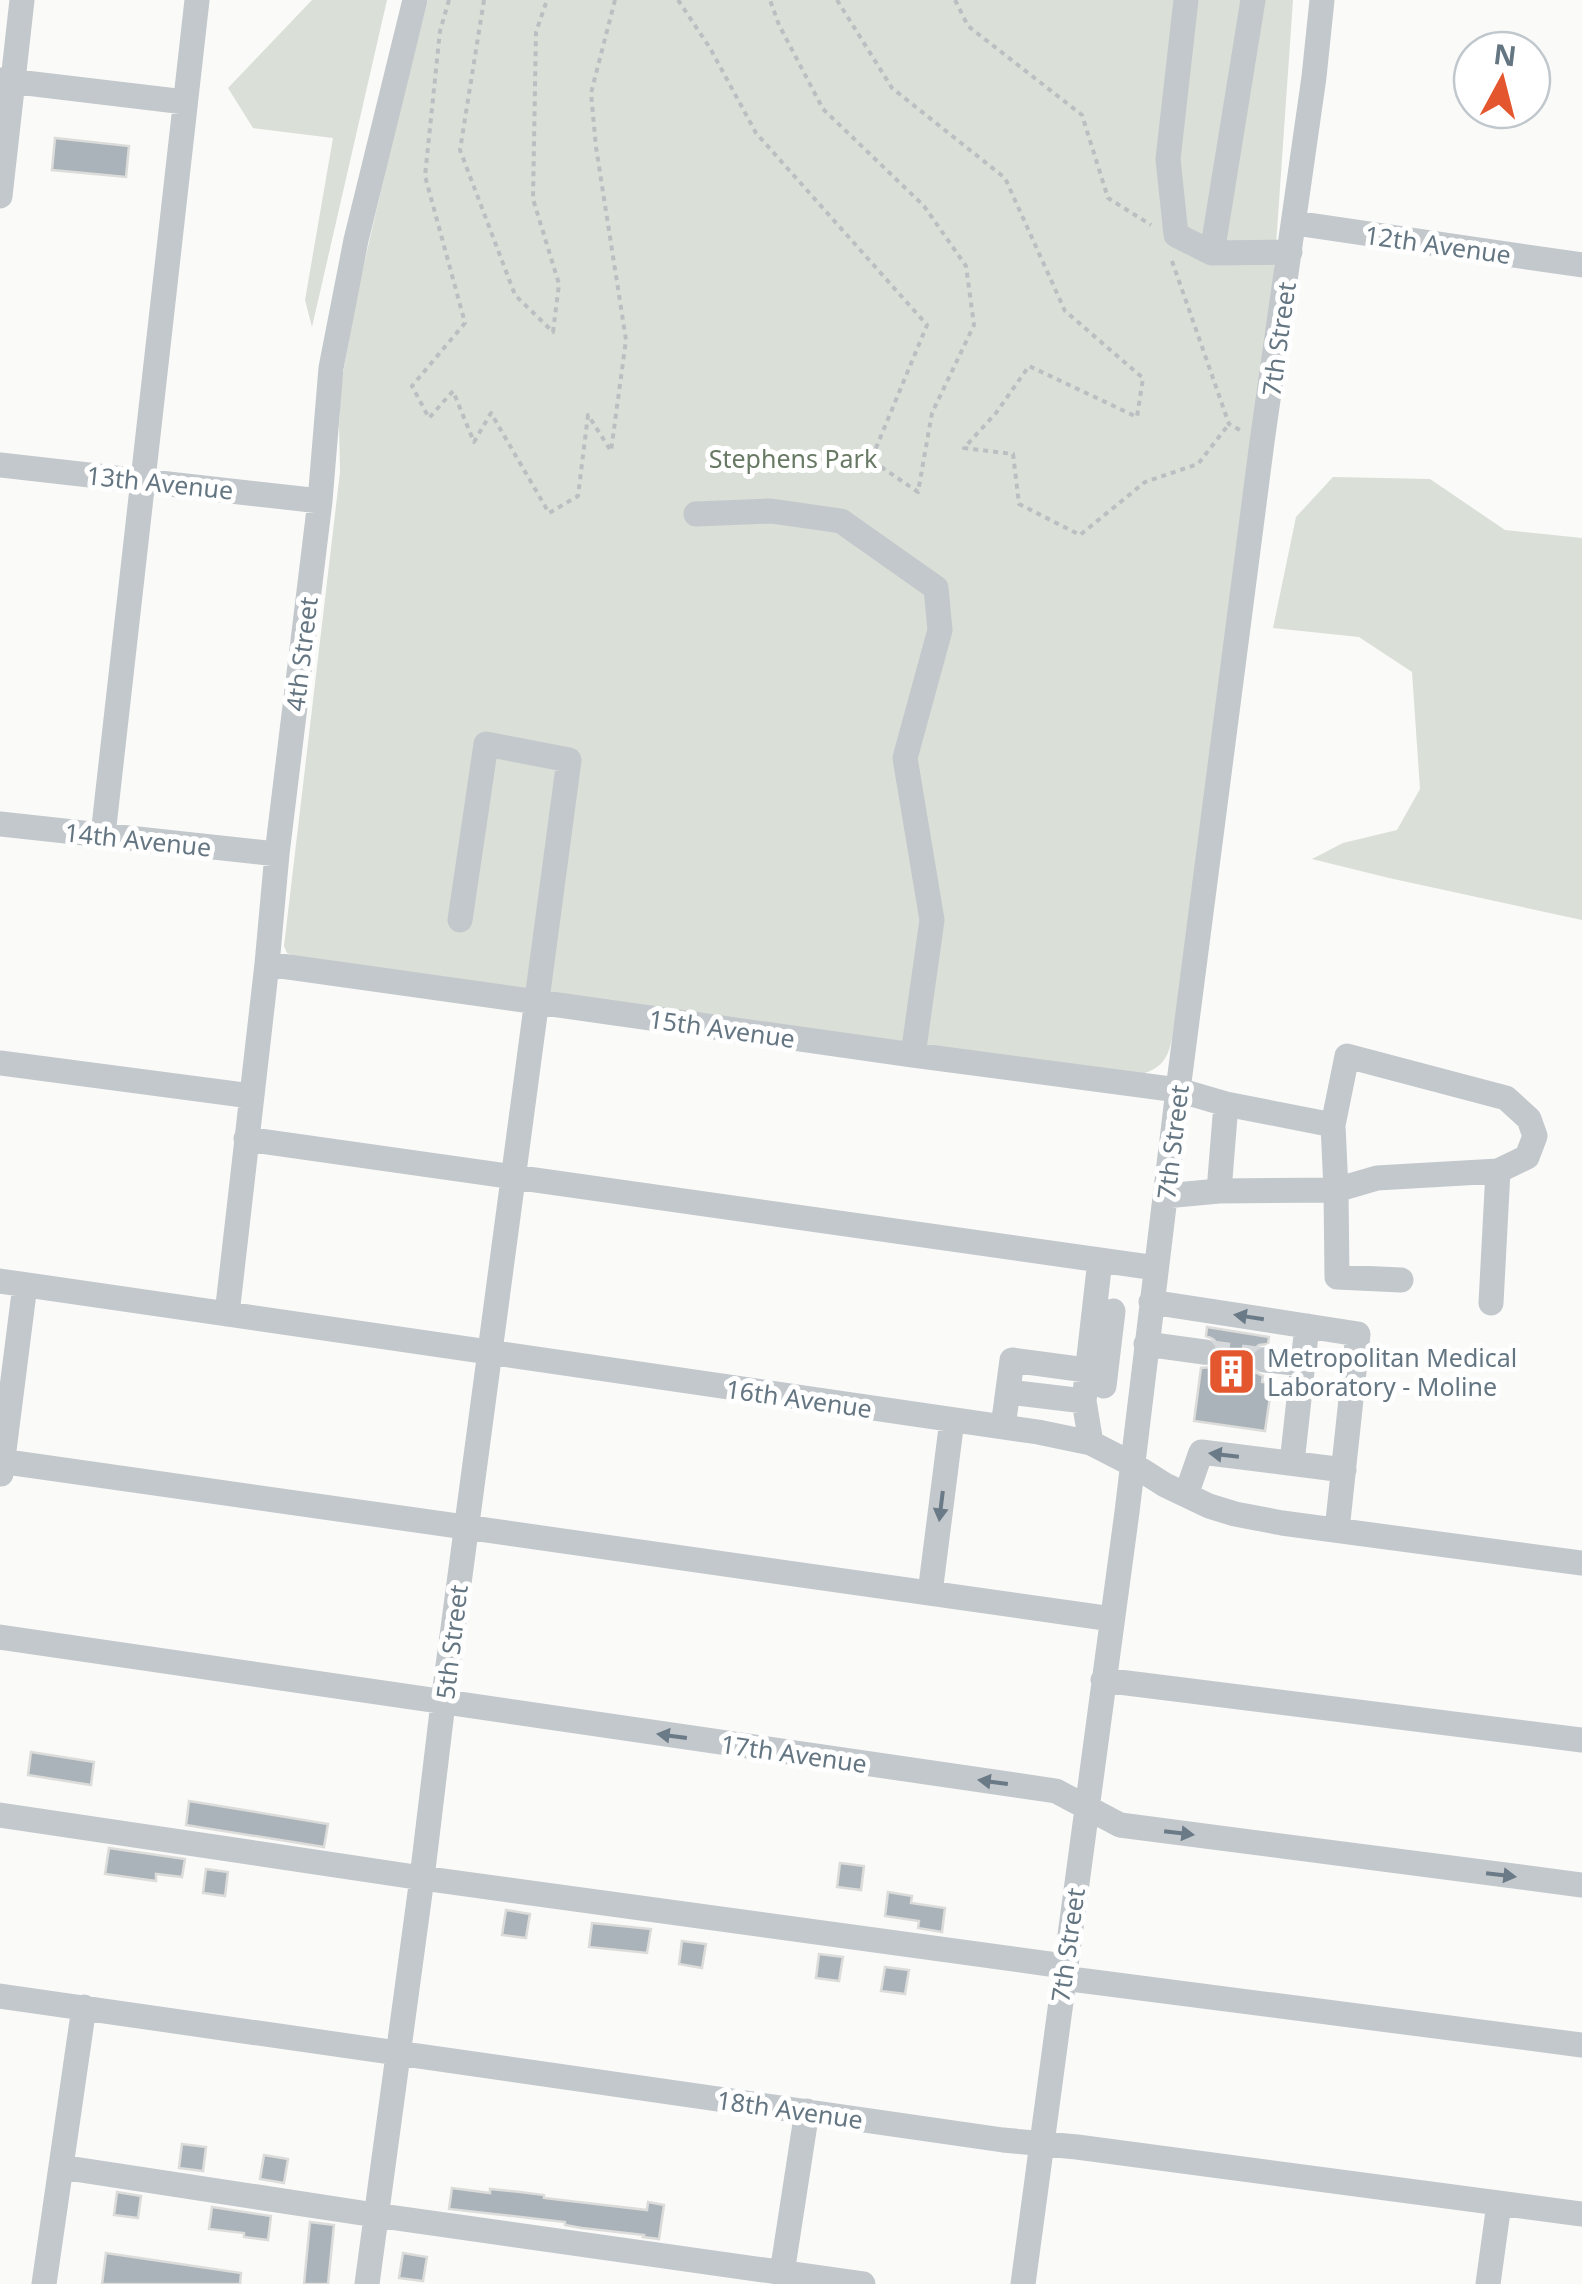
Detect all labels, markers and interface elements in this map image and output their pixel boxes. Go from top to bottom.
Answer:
north arrow [1452,30,1552,130]
text: N [1492,34,1519,74]
street label: 12th Avenue [1363,217,1513,271]
street label: 7th Street [1253,280,1303,398]
park label: Stephens Park [709,441,878,475]
street label: 13th Avenue [85,457,235,507]
street label: 4th Street [277,595,325,713]
street label: 14th Avenue [63,814,213,864]
street label: 15th Avenue [647,1001,797,1055]
street label: 7th Street [1148,1083,1196,1201]
one-way arrow [1233,1309,1264,1325]
place label: Metropolitan Medical Laboratory - Moline [1267,1340,1517,1403]
building icon: Metropolitan Medical Laboratory - Moline [1206,1345,1258,1397]
street label: 16th Avenue [724,1371,874,1425]
one-way arrow [1208,1447,1239,1463]
one-way arrow [933,1491,949,1523]
street label: 5th Street [427,1583,475,1701]
street label: 17th Avenue [719,1726,869,1780]
one-way arrow [655,1727,687,1743]
one-way arrow [977,1773,1009,1789]
one-way arrow [1163,1825,1195,1841]
one-way arrow [1485,1867,1517,1883]
street label: 7th Street [1042,1886,1092,2004]
street label: 18th Avenue [715,2082,865,2136]

